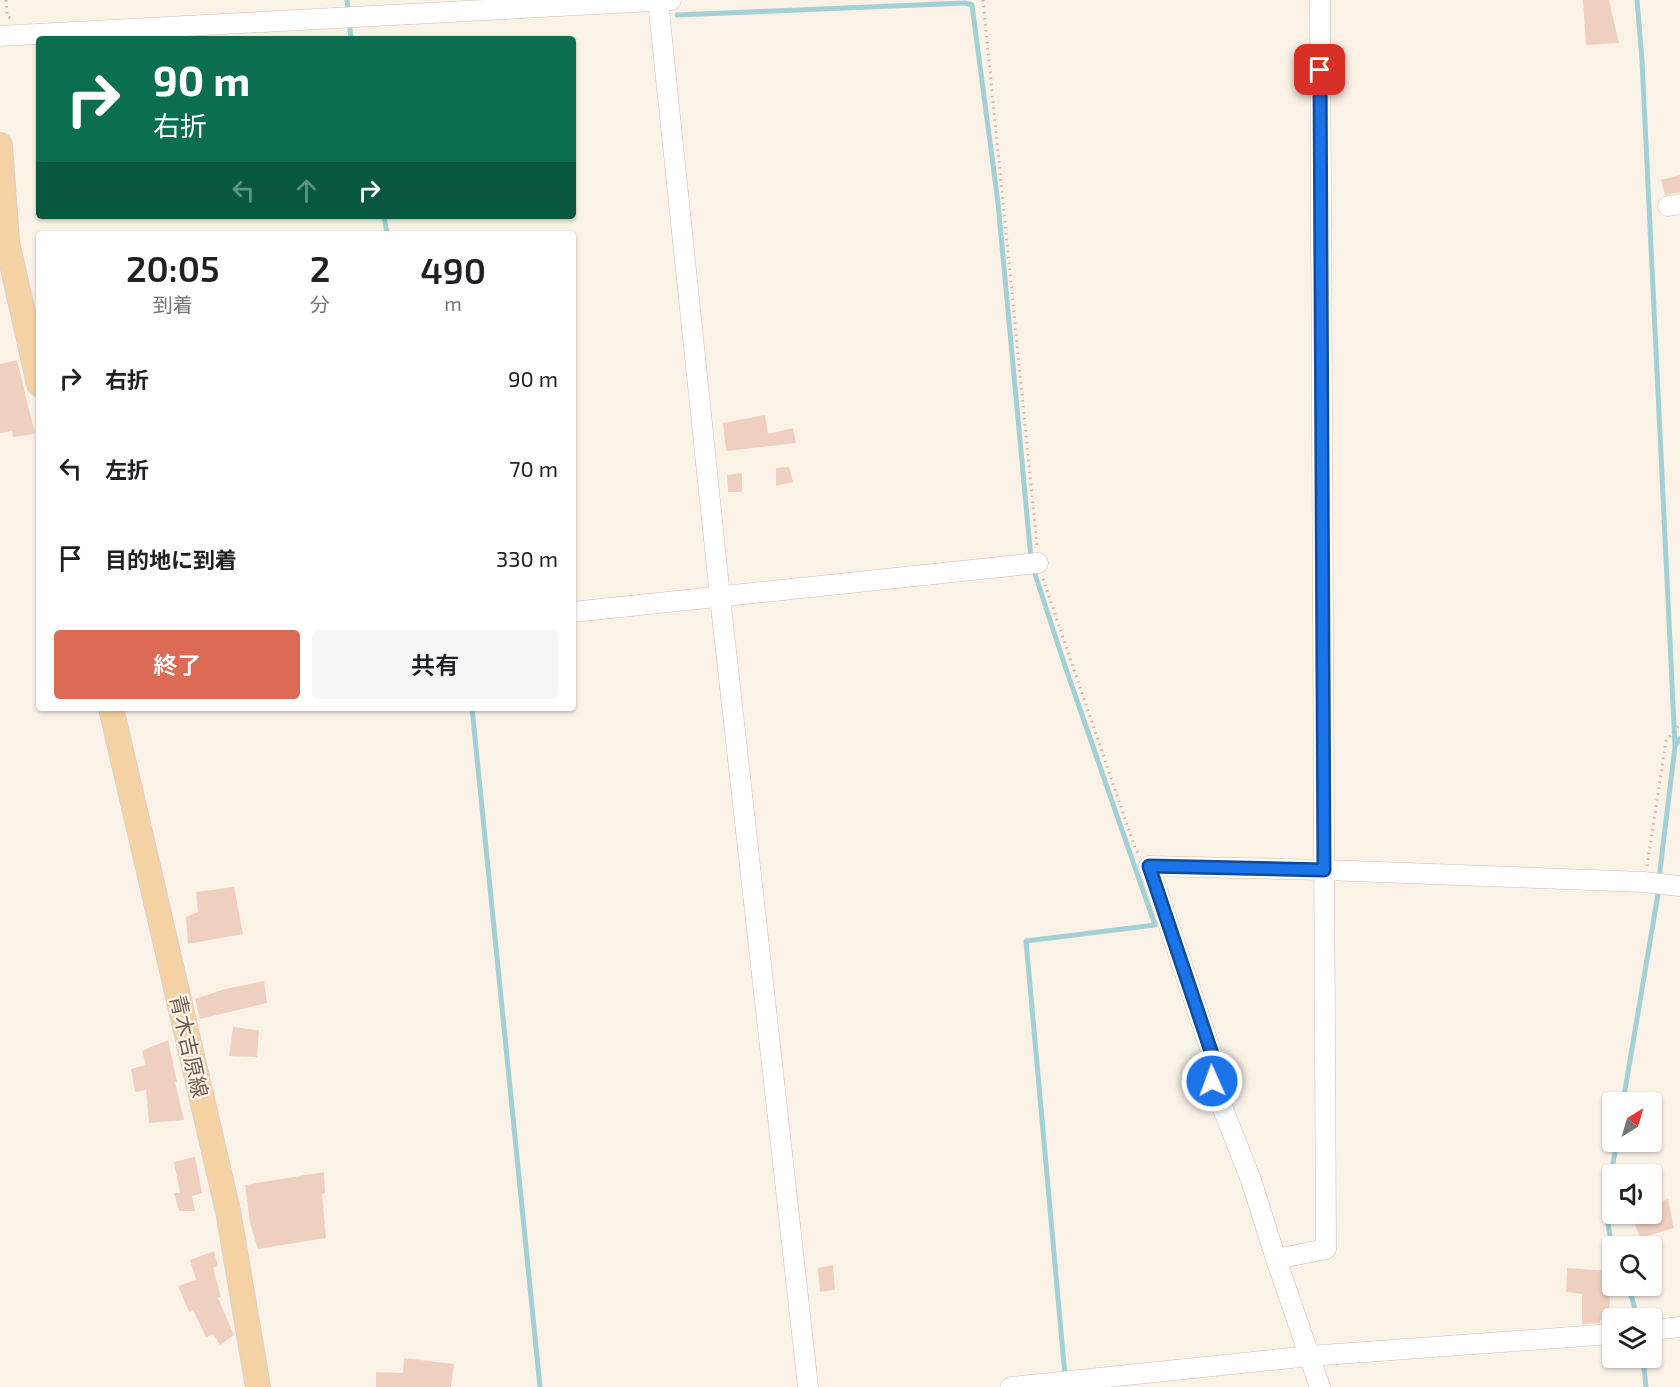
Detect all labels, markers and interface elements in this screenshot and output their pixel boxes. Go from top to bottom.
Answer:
pin [1294,44,1345,95]
icon: arrive [1303,53,1336,86]
text: 90 m [153,54,250,104]
icon: right [54,60,132,138]
text: 右折 [153,109,207,141]
icon: left [227,174,260,207]
icon: ahead [290,174,323,207]
icon: right [353,174,386,207]
text: 20:05 [126,246,220,289]
text: 2 [310,246,330,289]
text: 490 [420,248,486,291]
text: m [444,291,462,315]
text: 到着 [153,292,193,316]
text: 分 [310,292,330,316]
icon: right [54,362,87,395]
text: 90 m [508,365,558,391]
text: 右折 [105,366,149,392]
icon: left [54,452,87,485]
text: 70 m [509,455,558,481]
text: 左折 [105,456,149,482]
icon: arrive [54,542,87,575]
text: 330 m [496,545,558,571]
text: 目的地に到着 [105,546,237,572]
button: 終了 [54,630,300,699]
button: 共有 [312,630,558,699]
street label: 青木吉原線 [166,992,214,1100]
position arrow [1180,1049,1244,1113]
north arrow [1602,1092,1662,1152]
map controls [1602,1092,1662,1368]
button: sound [1602,1164,1662,1224]
button: search [1602,1236,1662,1296]
button: layers [1602,1308,1662,1368]

